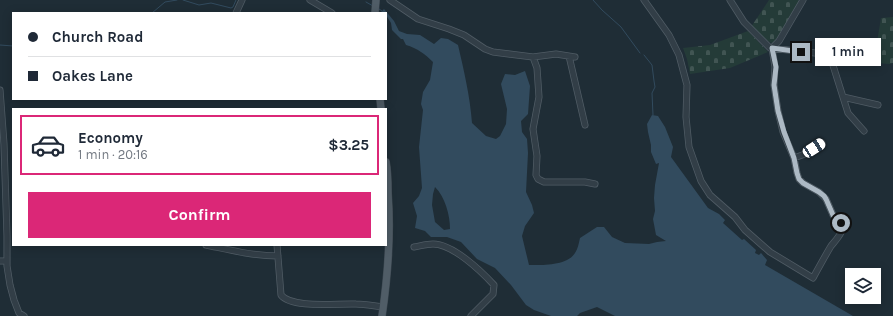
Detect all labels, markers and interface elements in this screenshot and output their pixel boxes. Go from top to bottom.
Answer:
text: Church Road [52,28,143,46]
callout: 1 min [815,38,881,66]
route end [792,43,810,61]
text: 1 min [832,44,864,59]
text: Oakes Lane [52,67,133,85]
icon: car [30,127,66,163]
text: Economy [78,129,143,147]
text: $3.25 [328,136,369,154]
car [801,136,827,160]
text: 1 min · 20:16 [78,147,148,162]
button: Confirm [28,192,371,238]
route start [832,214,850,232]
map controls [845,268,881,304]
button: layers [845,268,881,304]

